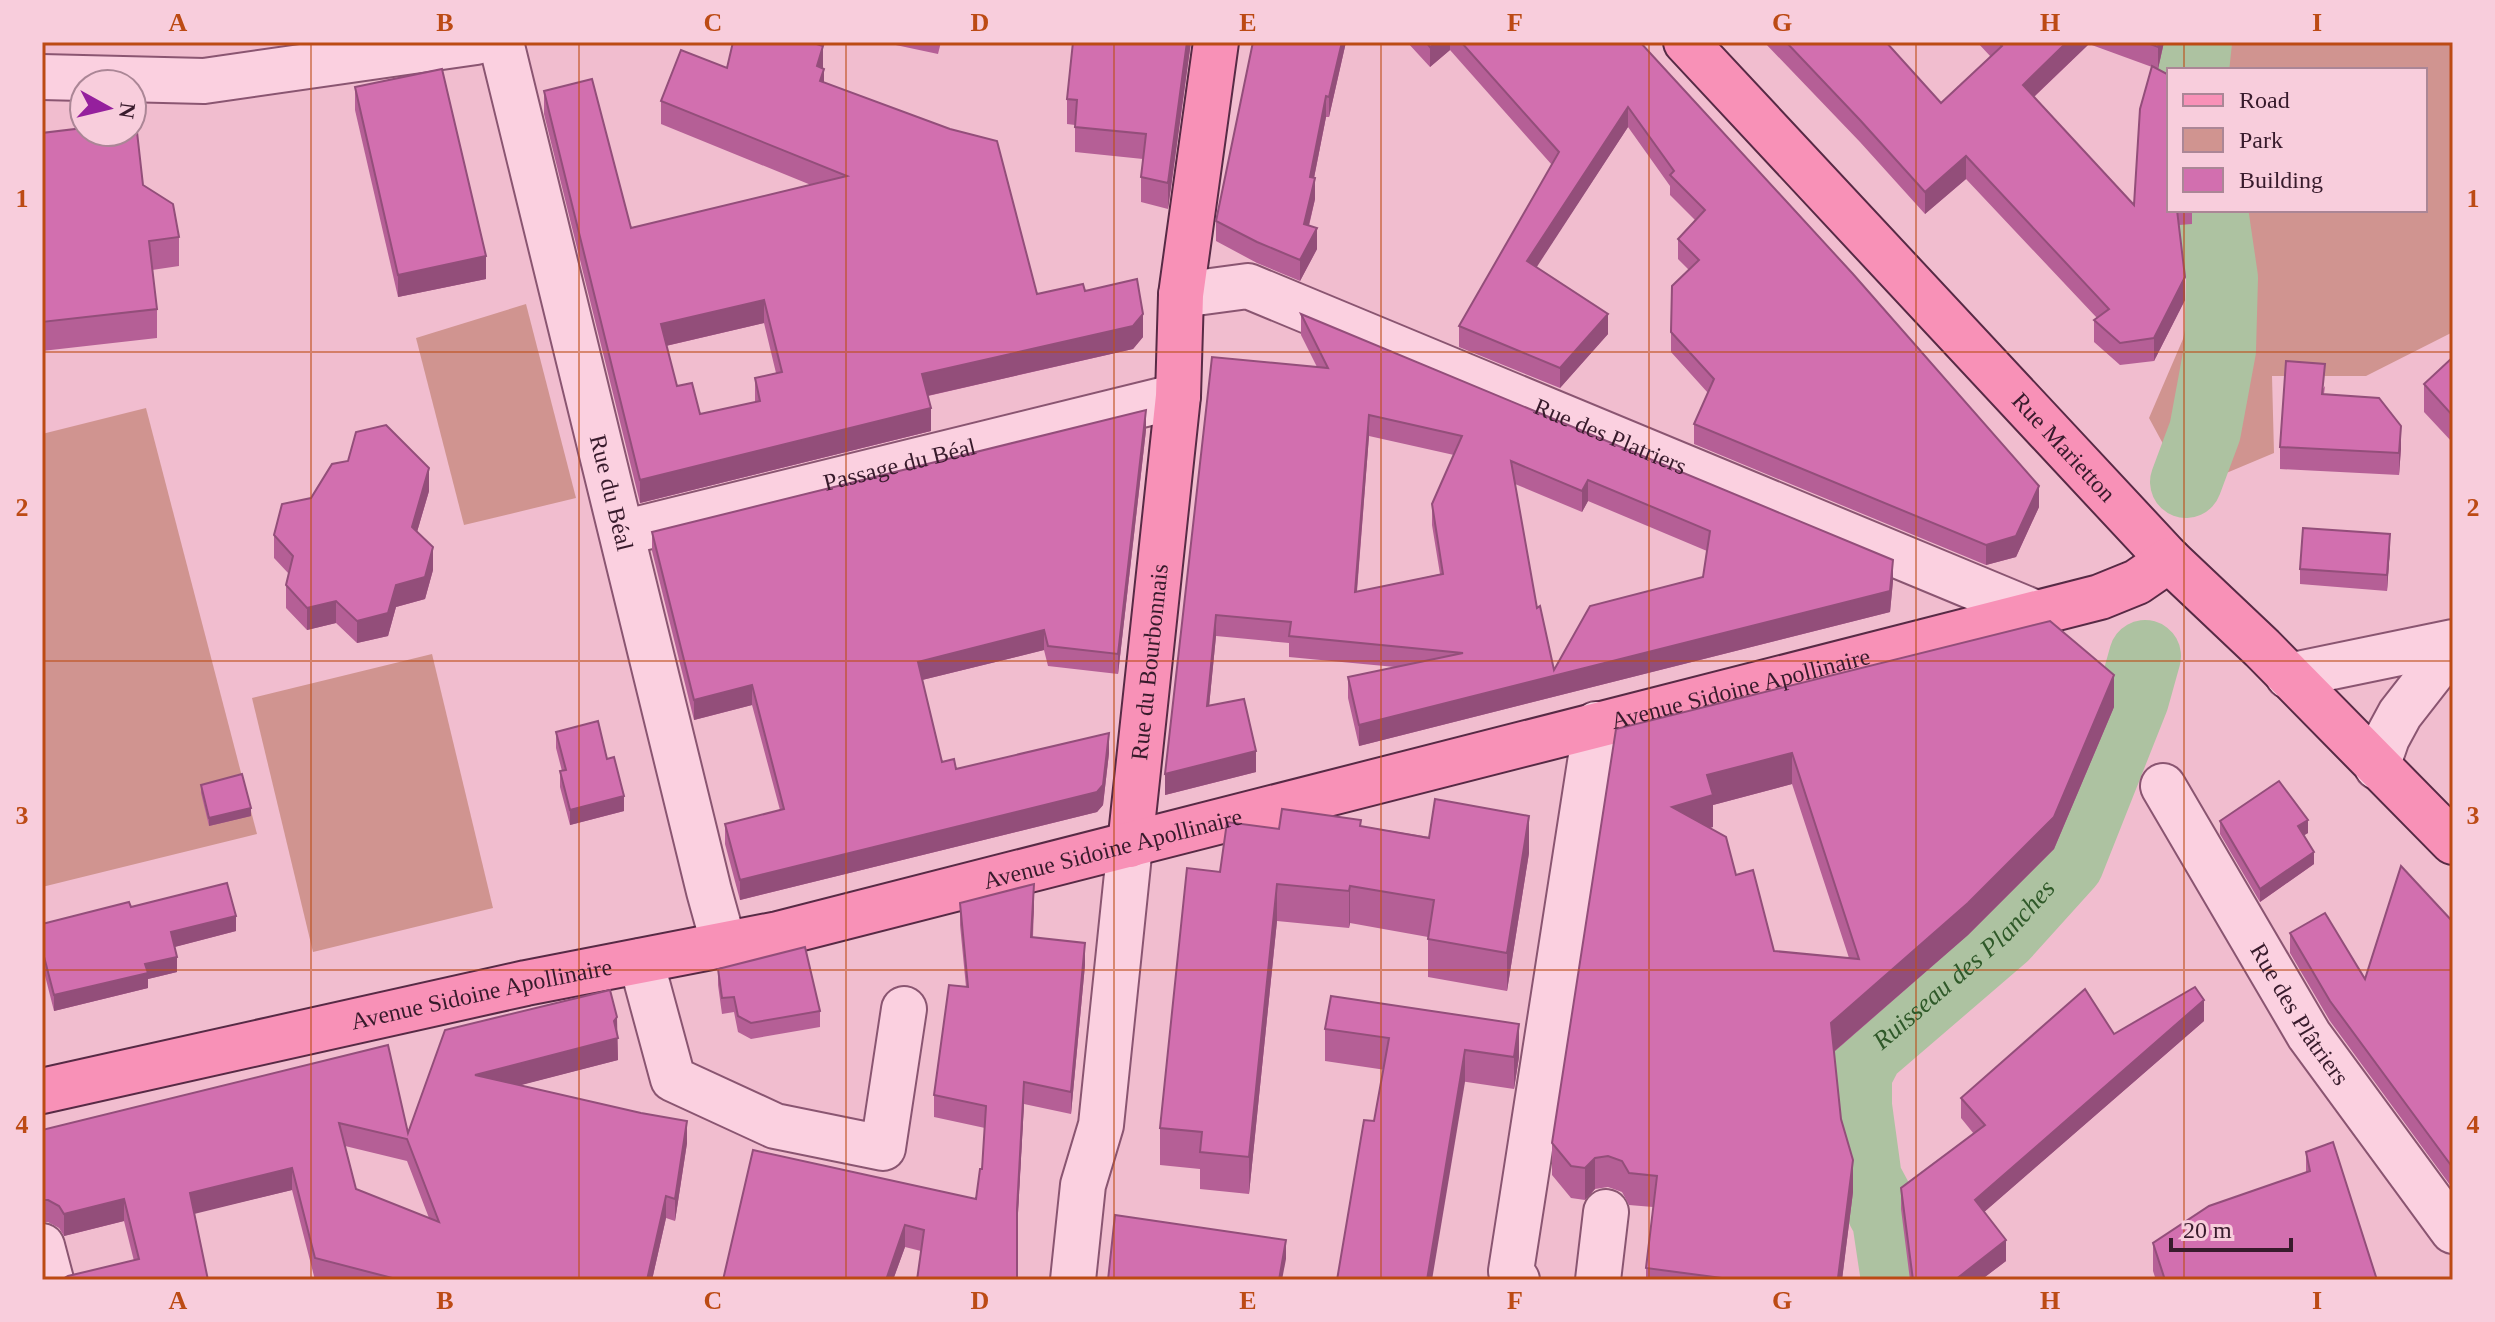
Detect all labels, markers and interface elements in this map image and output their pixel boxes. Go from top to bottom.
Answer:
text: A [169,8,188,37]
text: B [436,8,454,37]
text: C [704,8,722,37]
text: D [971,8,989,37]
text: E [1239,8,1257,37]
text: F [1507,8,1523,37]
text: G [1772,8,1792,37]
text: H [2040,8,2060,37]
text: I [2312,8,2322,37]
north arrow [68,68,148,148]
legend [2167,68,2427,212]
text: Road [2239,87,2290,113]
text: N [114,101,141,120]
text: Park [2239,127,2283,153]
text: Building [2239,167,2323,193]
text: 1 [16,184,29,213]
text: 1 [2467,184,2480,213]
street label: Rue Marietton [2007,387,2121,507]
street label: Rue des Platriers [1530,393,1691,480]
street label: Rue du Béal [585,432,638,554]
street label: Passage du Béal [821,433,979,496]
text: 2 [16,493,29,522]
text: 2 [2467,493,2480,522]
street label: Rue du Bourbonnais [1126,563,1173,762]
street label: Avenue Sidoine Apollinaire [1608,643,1873,734]
text: 3 [16,801,29,830]
text: 3 [2467,801,2480,830]
street label: Avenue Sidoine Apollinaire [980,803,1245,894]
water label: Ruisseau des Planches [1866,874,2060,1056]
street label: Rue des Plâtriers [2245,939,2354,1090]
street label: Avenue Sidoine Apollinaire [348,954,614,1035]
text: 4 [16,1110,29,1139]
text: 4 [2467,1110,2480,1139]
scale bar [2171,1202,2291,1252]
text: 20 m [2183,1217,2232,1243]
text: A [169,1286,188,1315]
text: B [436,1286,454,1315]
text: C [704,1286,722,1315]
text: D [971,1286,989,1315]
text: E [1239,1286,1257,1315]
text: F [1507,1286,1523,1315]
text: G [1772,1286,1792,1315]
text: H [2040,1286,2060,1315]
text: I [2312,1286,2322,1315]

